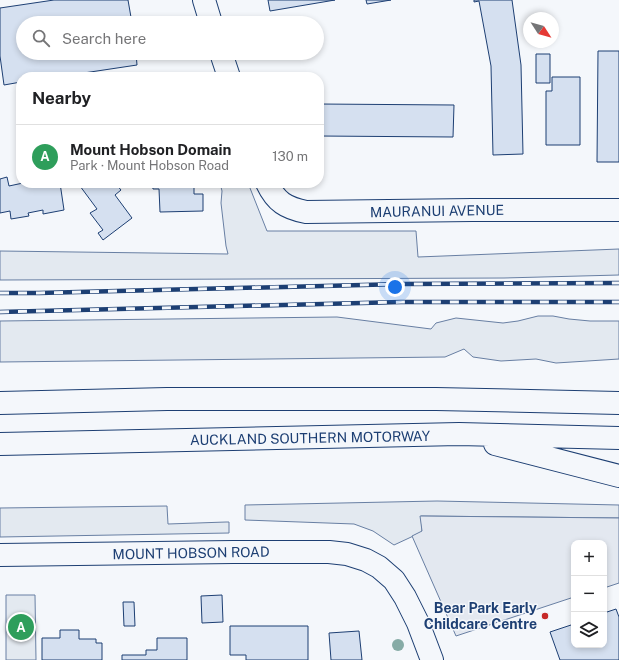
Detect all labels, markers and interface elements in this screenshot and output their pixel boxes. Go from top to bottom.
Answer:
north arrow [523,12,559,48]
search box [16,16,324,60]
icon: search [30,27,52,49]
text: Search here [62,30,146,47]
text: Nearby [32,88,91,108]
text: Mount Hobson Domain [70,141,232,158]
text: A [40,149,50,164]
text: 130 m [272,149,308,164]
text: Park · Mount Hobson Road [70,158,229,173]
street label: MAURANUI AVENUE [370,202,504,220]
your location [385,277,405,297]
street label: AUCKLAND SOUTHERN MOTORWAY [190,428,431,448]
map controls [571,540,607,648]
button: + [571,540,607,576]
street label: MOUNT HOBSON ROAD [112,544,270,562]
button: − [571,576,607,612]
place label: Bear Park Early Childcare Centre [424,600,537,632]
marker: Bear Park Early Childcare Centre [540,611,550,621]
pin: A [8,612,34,642]
button: layers [571,612,607,648]

